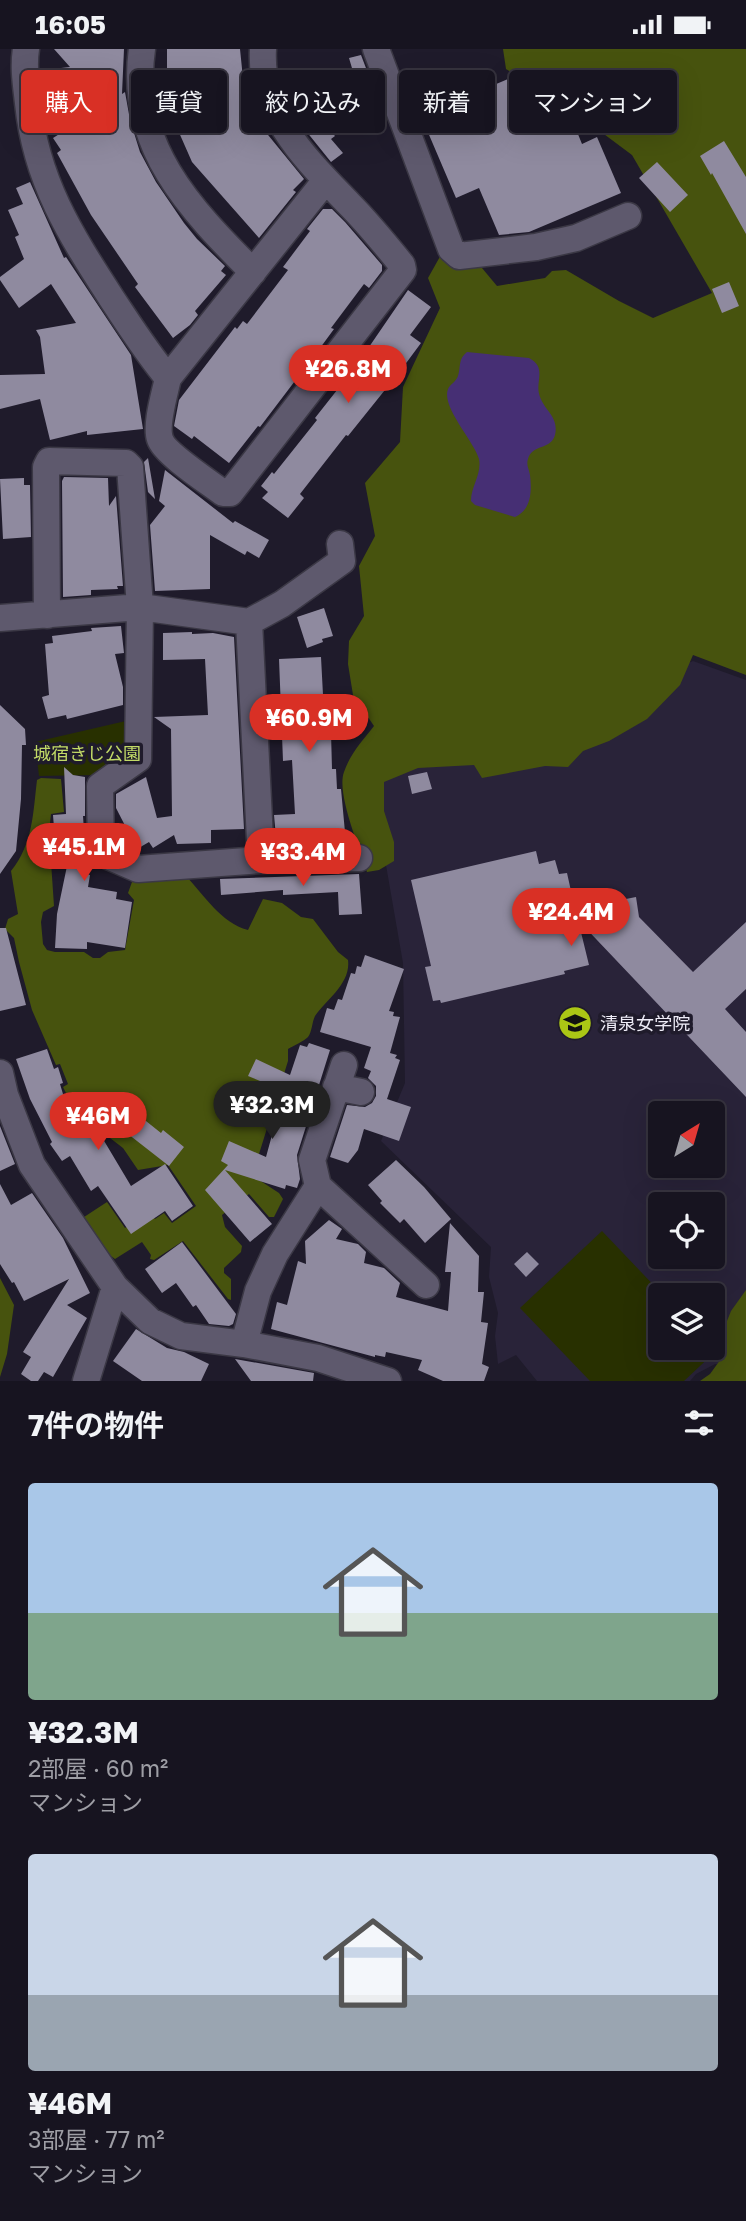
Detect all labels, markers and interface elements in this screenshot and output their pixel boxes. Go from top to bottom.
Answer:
text: 16:05 [35,9,106,40]
chip: 購入 [21,70,117,133]
chip: 賃貸 [131,70,227,133]
chip: 絞り込み [241,70,385,133]
chip: 新着 [399,70,495,133]
chip: マンション [509,70,677,133]
pin: ¥26.8M [291,345,405,405]
text: ¥26.8M [305,354,391,382]
pin: ¥60.9M [252,695,366,754]
text: ¥60.9M [265,703,353,731]
park label: 城宿きじ公園 [33,742,141,764]
pin: ¥45.1M [27,823,141,883]
pin: ¥33.4M [246,829,360,888]
text: ¥45.1M [42,832,126,860]
text: ¥33.4M [260,837,346,865]
pin: ¥24.4M [514,888,628,948]
text: ¥24.4M [528,897,614,925]
school or university icon: 清泉女学院 [556,1004,594,1042]
place label: 清泉女学院 [600,1012,690,1034]
pin: ¥32.3M [215,1081,329,1141]
text: ¥32.3M [229,1090,315,1118]
pin: ¥46M [57,1093,139,1152]
text: ¥46M [66,1101,130,1129]
north arrow [648,1101,724,1178]
map controls [648,1101,725,1360]
button: locate [648,1192,725,1269]
button: layers [648,1283,725,1360]
icon: filters [680,1404,718,1442]
text: 7件の物件 [28,1407,164,1443]
icon: home [310,1529,436,1655]
text: ¥32.3M [28,1714,139,1750]
text: 2部屋 · 60 m² [28,1754,168,1782]
text: マンション [28,1788,143,1816]
icon: home [310,1900,436,2026]
text: ¥46M [28,2085,112,2121]
text: 3部屋 · 77 m² [28,2125,165,2153]
text: マンション [28,2159,143,2187]

